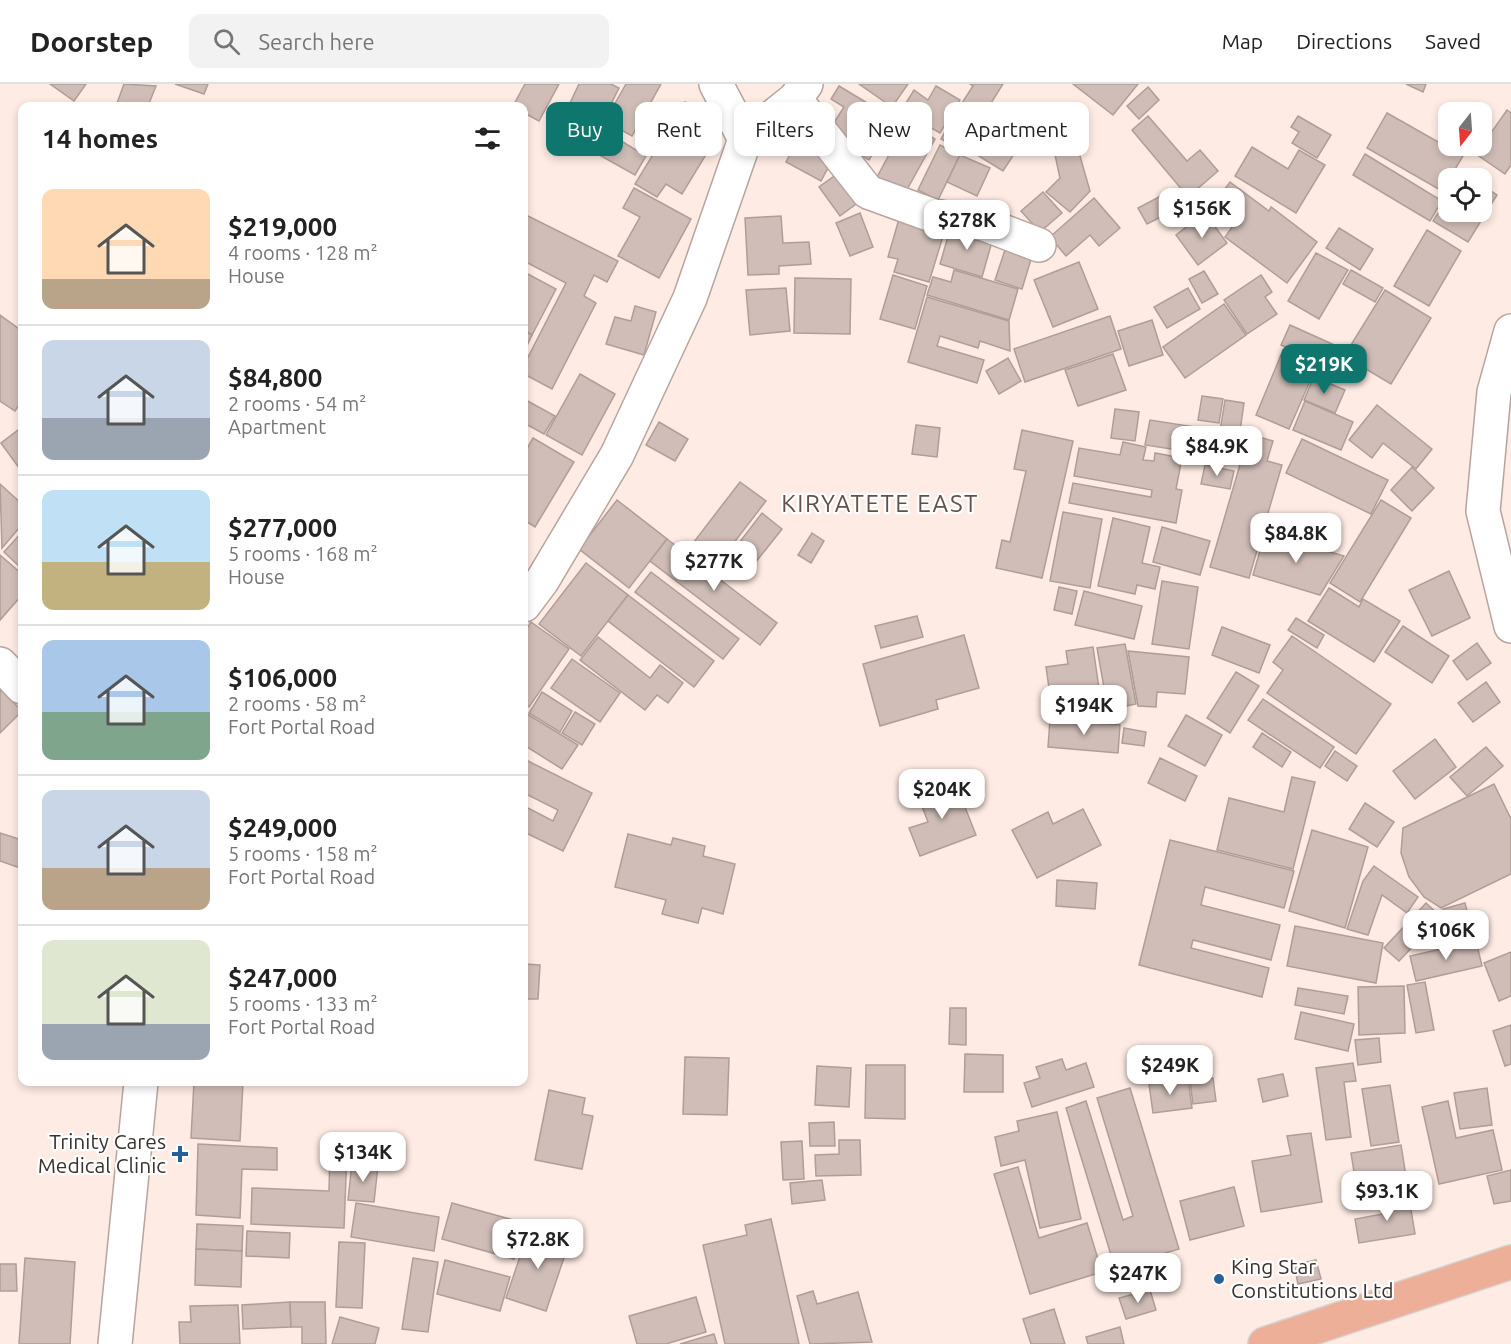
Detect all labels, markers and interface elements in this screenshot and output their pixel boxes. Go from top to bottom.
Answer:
search box [189,14,609,68]
icon: search [210,25,243,58]
text: Doorstep [30,26,153,57]
text: Search here [258,29,375,54]
text: Map [1222,29,1263,53]
text: Directions [1296,29,1392,53]
text: Saved [1425,29,1481,53]
chip: Buy [546,102,623,156]
chip: Rent [635,102,722,156]
chip: Filters [734,102,835,156]
chip: New [847,102,932,156]
chip: Apartment [944,102,1089,156]
north arrow [1438,102,1492,156]
map controls [1438,102,1492,222]
icon: filters [471,122,504,155]
text: 14 homes [42,124,158,153]
button: locate [1438,168,1492,222]
pin: $156K [1160,188,1244,239]
text: $156K [1173,196,1231,219]
pin: $278K [925,200,1009,251]
text: $278K [938,208,996,231]
text: $219,000 [228,212,337,241]
icon: home [90,213,162,285]
text: 4 rooms · 128 m² [228,241,378,264]
text: House [228,264,285,287]
pin: $219K [1282,344,1366,395]
text: $219K [1295,352,1353,375]
text: $84,800 [228,363,322,392]
icon: home [90,364,162,436]
text: 2 rooms · 54 m² [228,392,366,415]
text: Apartment [228,415,326,438]
pin: $84.9K [1168,426,1266,477]
text: $84.9K [1185,434,1249,457]
district label: KIRYATETE EAST [781,490,979,517]
text: $277,000 [228,513,337,542]
pin: $84.8K [1247,513,1345,564]
icon: home [90,514,162,586]
text: $84.8K [1264,521,1328,544]
pin: $277K [672,541,756,592]
text: 5 rooms · 168 m² [228,542,378,565]
text: $277K [685,549,743,572]
text: House [228,565,285,588]
text: $106,000 [228,663,337,692]
icon: home [90,664,162,736]
pin: $194K [1042,685,1126,736]
text: 2 rooms · 58 m² [228,692,366,715]
text: $194K [1055,693,1113,716]
text: Fort Portal Road [228,715,375,738]
pin: $204K [900,769,984,820]
text: $204K [913,777,971,800]
text: $249,000 [228,813,337,842]
icon: home [90,814,162,886]
text: 5 rooms · 158 m² [228,842,378,865]
text: Fort Portal Road [228,865,375,888]
pin: $106K [1404,910,1488,961]
text: $106K [1417,918,1475,941]
text: $247,000 [228,963,337,992]
icon: home [90,964,162,1036]
text: 5 rooms · 133 m² [228,992,378,1015]
text: Fort Portal Road [228,1015,375,1038]
pin: $249K [1128,1045,1212,1096]
text: $249K [1141,1053,1199,1076]
place label: Trinity Cares Medical Clinic [38,1129,166,1177]
pin: $134K [321,1132,405,1183]
text: $134K [334,1140,392,1163]
marker: Trinity Cares Medical Clinic [171,1145,189,1163]
pin: $93.1K [1338,1171,1436,1222]
text: $93.1K [1355,1179,1419,1202]
pin: $72.8K [489,1219,587,1270]
text: $72.8K [506,1227,570,1250]
pin: $247K [1096,1253,1180,1304]
place label: King Star Constitutions Ltd [1231,1254,1394,1302]
text: $247K [1109,1261,1167,1284]
marker: King Star Constitutions Ltd [1212,1272,1226,1286]

